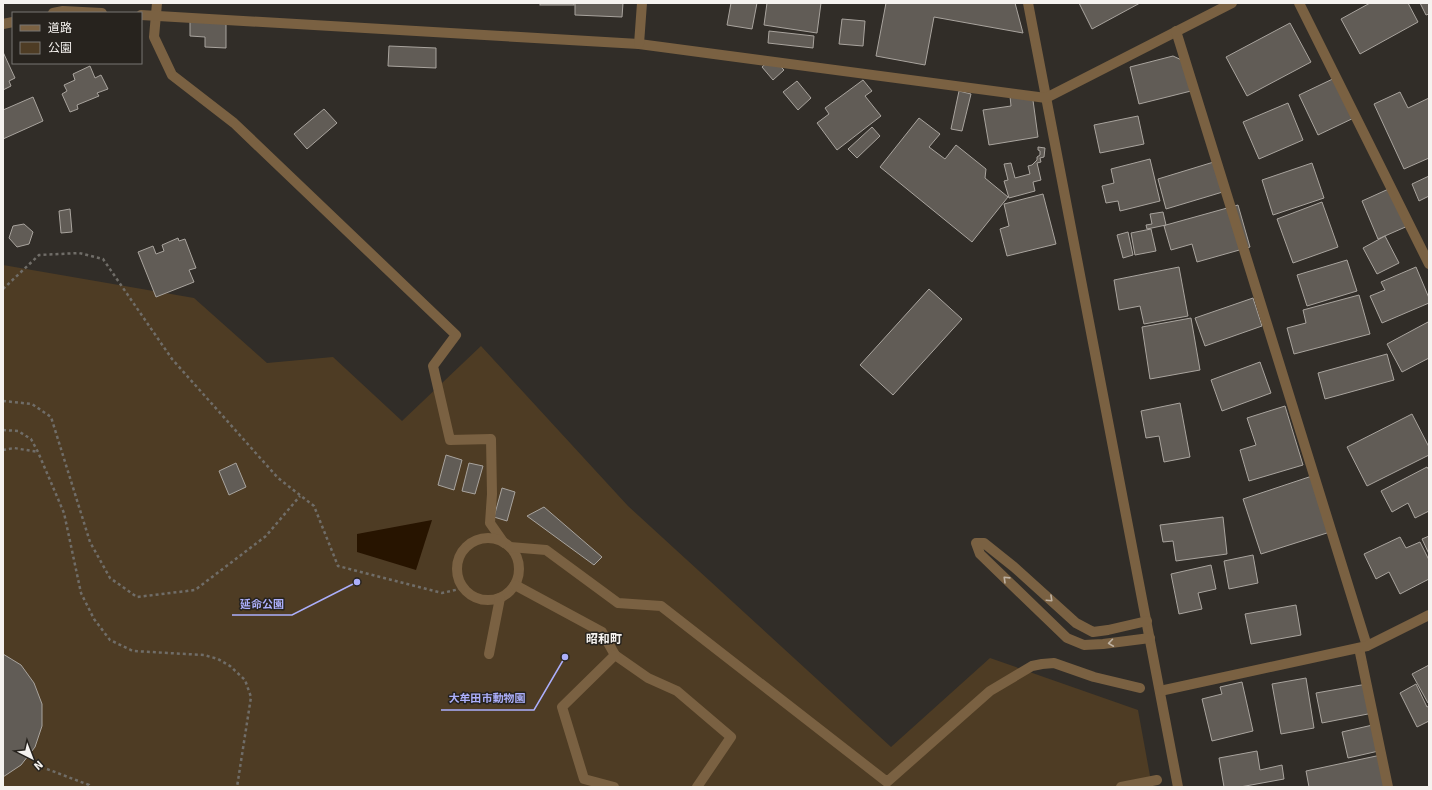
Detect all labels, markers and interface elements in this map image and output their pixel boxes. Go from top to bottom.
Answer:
legend [12,12,142,64]
text: 道路 [48,21,72,36]
text: 公園 [48,41,72,56]
one-way arrow [1003,576,1011,584]
callout: 延命公園 [232,592,292,615]
one-way arrow [1045,594,1053,602]
text: 延命公園 [240,598,284,611]
district label: 昭和町 [586,632,622,647]
one-way arrow [1108,638,1114,647]
callout: 大牟田市動物園 [441,687,534,710]
text: 大牟田市動物園 [449,692,526,705]
north arrow [12,738,52,778]
text: N [31,758,46,772]

